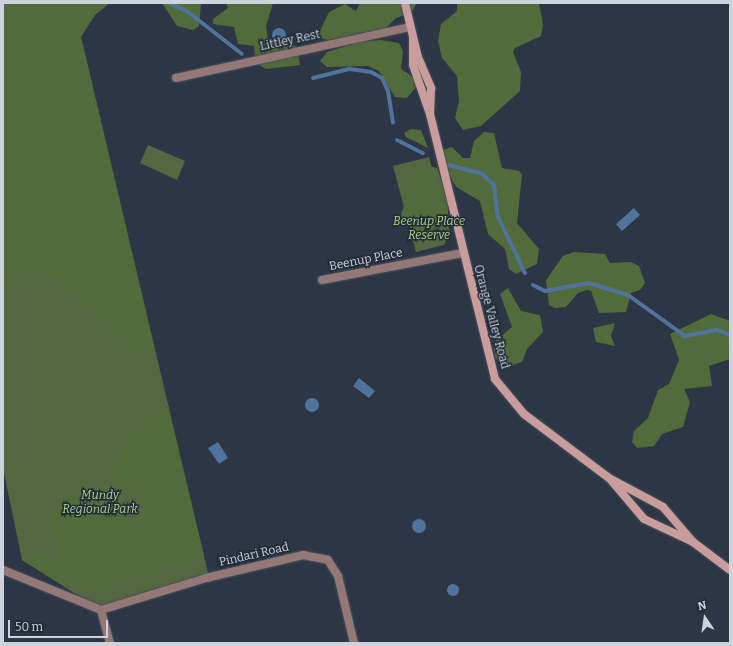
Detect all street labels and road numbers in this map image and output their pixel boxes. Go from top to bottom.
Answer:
street label: Littley Rest [258,28,322,54]
street label: Beenup Place [328,246,404,274]
street label: Orange Valley Road [470,263,512,371]
street label: Pindari Road [218,540,290,570]

